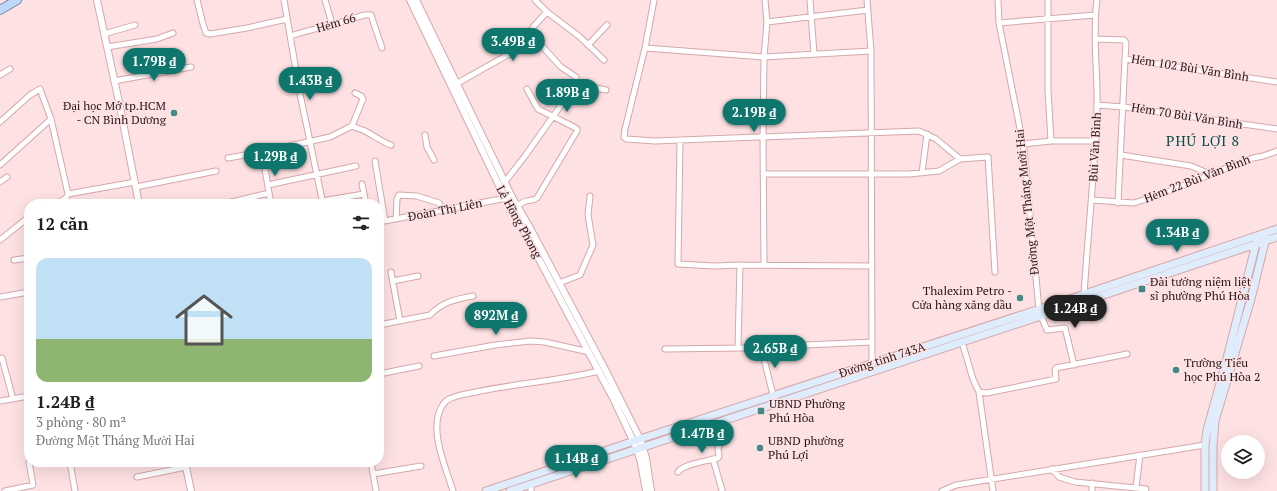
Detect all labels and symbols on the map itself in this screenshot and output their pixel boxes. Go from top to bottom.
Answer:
street label: Hẻm 66 [315,10,358,35]
pin: 3.49B ₫ [476,28,550,62]
pin: 1.79B ₫ [117,48,191,82]
street label: Hẻm 102 Bùi Văn Bình [1130,51,1250,84]
pin: 1.43B ₫ [273,67,347,101]
pin: 1.89B ₫ [530,79,604,113]
place label: Đại học Mở tp.HCM - CN Bình Dương [63,98,167,127]
pin: 2.19B ₫ [717,99,791,133]
street label: Hẻm 70 Bùi Văn Bình [1130,99,1244,132]
marker: Đại học Mở tp.HCM - CN Bình Dương [169,108,179,118]
street label: Bùi Văn Bình [1085,112,1104,182]
street label: Đường Một Tháng Mười Hai [1011,128,1042,276]
district label: PHÚ LỢI 8 [1166,131,1240,150]
pin: 1.29B ₫ [238,143,312,177]
street label: Hẻm 22 Bùi Văn Bình [1142,151,1252,206]
street label: Lê Hồng Phong [493,183,546,261]
street label: Đoàn Thị Liên [406,195,483,224]
pin: 1.34B ₫ [1140,219,1214,253]
place label: Đài tưởng niệm liệt sĩ phường Phú Hòa [1150,274,1252,303]
place label: Thalexim Petro - Cửa hàng xăng dầu [912,283,1012,312]
marker: Đài tưởng niệm liệt sĩ phường Phú Hòa [1137,284,1147,294]
marker: Thalexim Petro - Cửa hàng xăng dầu [1015,293,1025,303]
pin: 1.24B ₫ [1038,295,1112,329]
pin: 892M ₫ [463,302,529,336]
pin: 2.65B ₫ [738,335,812,369]
street label: Đường tỉnh 743A [837,338,928,381]
place label: Trường Tiểu học Phú Hòa 2 [1184,355,1260,384]
marker: Trường Tiểu học Phú Hòa 2 [1171,365,1181,375]
place label: UBND Phường Phú Hòa [769,396,846,425]
marker: UBND Phường Phú Hòa [756,406,766,416]
pin: 1.47B ₫ [665,420,739,454]
place label: UBND phường Phú Lợi [768,433,844,462]
marker: UBND phường Phú Lợi [755,443,765,453]
pin: 1.14B ₫ [539,445,613,479]

